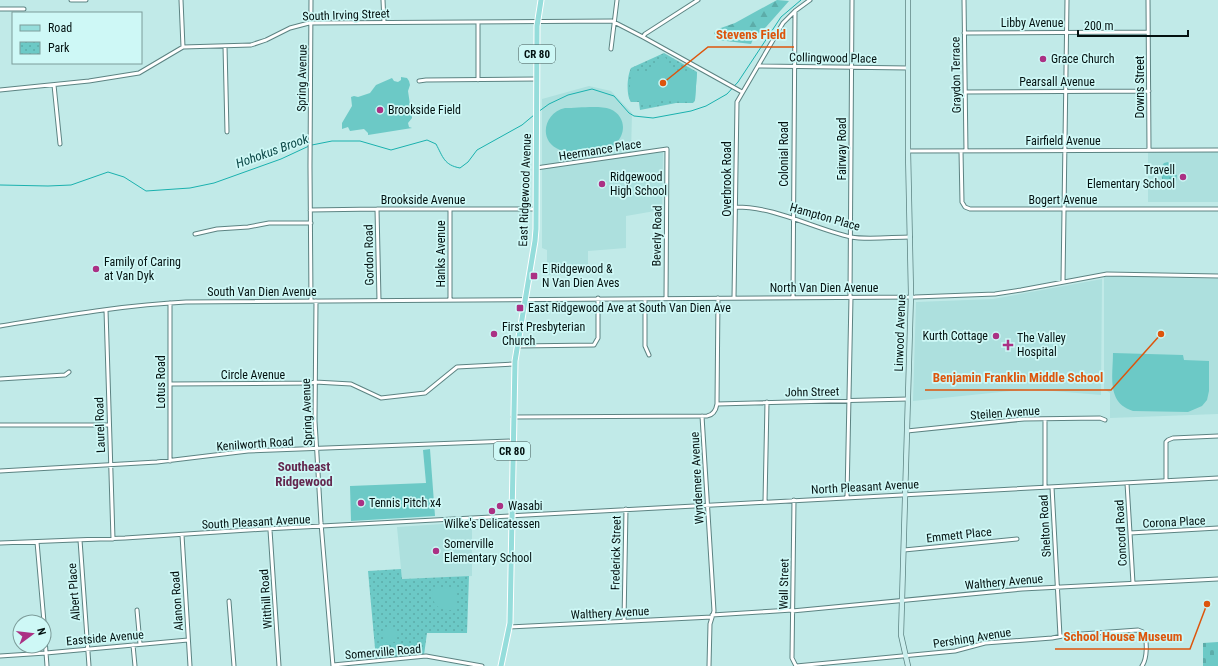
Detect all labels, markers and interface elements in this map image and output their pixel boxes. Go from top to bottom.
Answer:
street label: South Irving Street [302,6,390,24]
legend [12,12,142,64]
scale bar [1078,12,1188,38]
street label: Libby Avenue [1001,16,1064,30]
text: 200 m [1084,19,1114,33]
text: Road [48,21,72,35]
callout: Stevens Field [708,22,794,47]
text: Stevens Field [716,27,786,42]
street label: Graydon Terrace [948,36,964,113]
text: Park [48,41,70,55]
street label: Spring Avenue [294,44,310,112]
road number: CR 80 [519,45,555,63]
street label: Collingwood Place [789,50,877,66]
place label: Grace Church [1051,52,1115,66]
marker: Grace Church [1038,54,1048,64]
street label: Downs Street [1133,55,1147,118]
street label: Pearsall Avenue [1019,75,1095,89]
place label: Brookside Field [388,103,461,117]
marker: Brookside Field [375,105,385,115]
street label: Fairway Road [835,117,849,181]
street label: Colonial Road [777,121,791,187]
water label: Hohokus Brook [234,131,311,171]
street label: East Ridgewood Avenue [516,133,534,247]
street label: Fairfield Avenue [1025,134,1101,148]
street label: Heermance Place [558,137,643,163]
street label: Overbrook Road [720,141,734,217]
place label: Travell Elementary School [1087,163,1175,191]
place label: Ridgewood High School [610,170,667,198]
marker: Travell Elementary School [1178,172,1188,182]
marker: Ridgewood High School [597,179,607,189]
street label: Brookside Avenue [381,193,466,207]
street label: Bogert Avenue [1029,193,1098,207]
street label: Hampton Place [788,200,862,234]
street label: Beverly Road [649,205,665,267]
street label: Hanks Avenue [434,220,448,288]
street label: Gordon Road [361,224,377,286]
place label: Family of Caring at Van Dyk [104,255,181,283]
place label: E Ridgewood & N Van Dien Aves [542,262,620,290]
marker: Family of Caring at Van Dyk [91,264,101,274]
marker: E Ridgewood & N Van Dien Aves [529,271,539,281]
street label: North Van Dien Avenue [770,281,879,295]
street label: South Van Dien Avenue [207,285,317,299]
street label: Linwood Avenue [892,294,908,372]
place label: East Ridgewood Ave at South Van Dien Ave [528,301,731,315]
marker: East Ridgewood Ave at South Van Dien Ave [515,303,525,313]
place label: First Presbyterian Church [502,320,585,348]
marker: First Presbyterian Church [489,329,499,339]
place label: Kurth Cottage [923,329,988,343]
marker: Kurth Cottage [991,331,1001,341]
place label: The Valley Hospital [1017,331,1066,359]
marker: The Valley Hospital [1002,339,1014,351]
street label: Lotus Road [154,355,168,409]
callout: Benjamin Franklin Middle School [925,365,1111,390]
street label: Circle Avenue [221,368,286,382]
text: Benjamin Franklin Middle School [933,370,1103,385]
street label: Spring Avenue [299,378,315,446]
street label: John Street [785,385,840,399]
street label: Laurel Road [92,397,108,453]
street label: Steilen Avenue [970,404,1041,422]
street label: Wyndemere Avenue [688,431,706,525]
street label: Kenilworth Road [216,434,294,454]
road number: CR 80 [494,442,530,460]
district label: Southeast Ridgewood [275,459,333,489]
street label: North Pleasant Avenue [811,477,920,497]
street label: Shelton Road [1036,494,1054,558]
place label: Tennis Pitch x4 [369,496,441,510]
marker: Tennis Pitch x4 [356,498,366,508]
place label: Wasabi [508,499,543,513]
street label: Concord Road [1112,499,1130,567]
marker: Wasabi [495,501,505,511]
marker: Wilke's Delicatessen [487,506,497,516]
street label: South Pleasant Avenue [201,512,311,532]
street label: Corona Place [1142,513,1206,531]
street label: Frederick Street [608,515,624,590]
place label: Wilke's Delicatessen [444,517,540,531]
street label: Emmett Place [926,525,993,545]
place label: Somerville Elementary School [444,537,532,565]
marker: Somerville Elementary School [431,546,441,556]
street label: Wall Street [777,558,791,610]
street label: Albert Place [65,562,83,621]
street label: Witthill Road [257,569,275,629]
street label: Alanon Road [168,571,186,631]
street label: Walthery Avenue [964,572,1044,592]
street label: Walthery Avenue [570,604,650,622]
north arrow [12,614,52,654]
callout: School House Museum [1055,624,1190,649]
street label: Pershing Avenue [932,625,1012,651]
text: N [34,627,48,637]
street label: Eastside Avenue [66,628,145,648]
text: School House Museum [1064,629,1182,644]
street label: Somerville Road [344,642,422,662]

